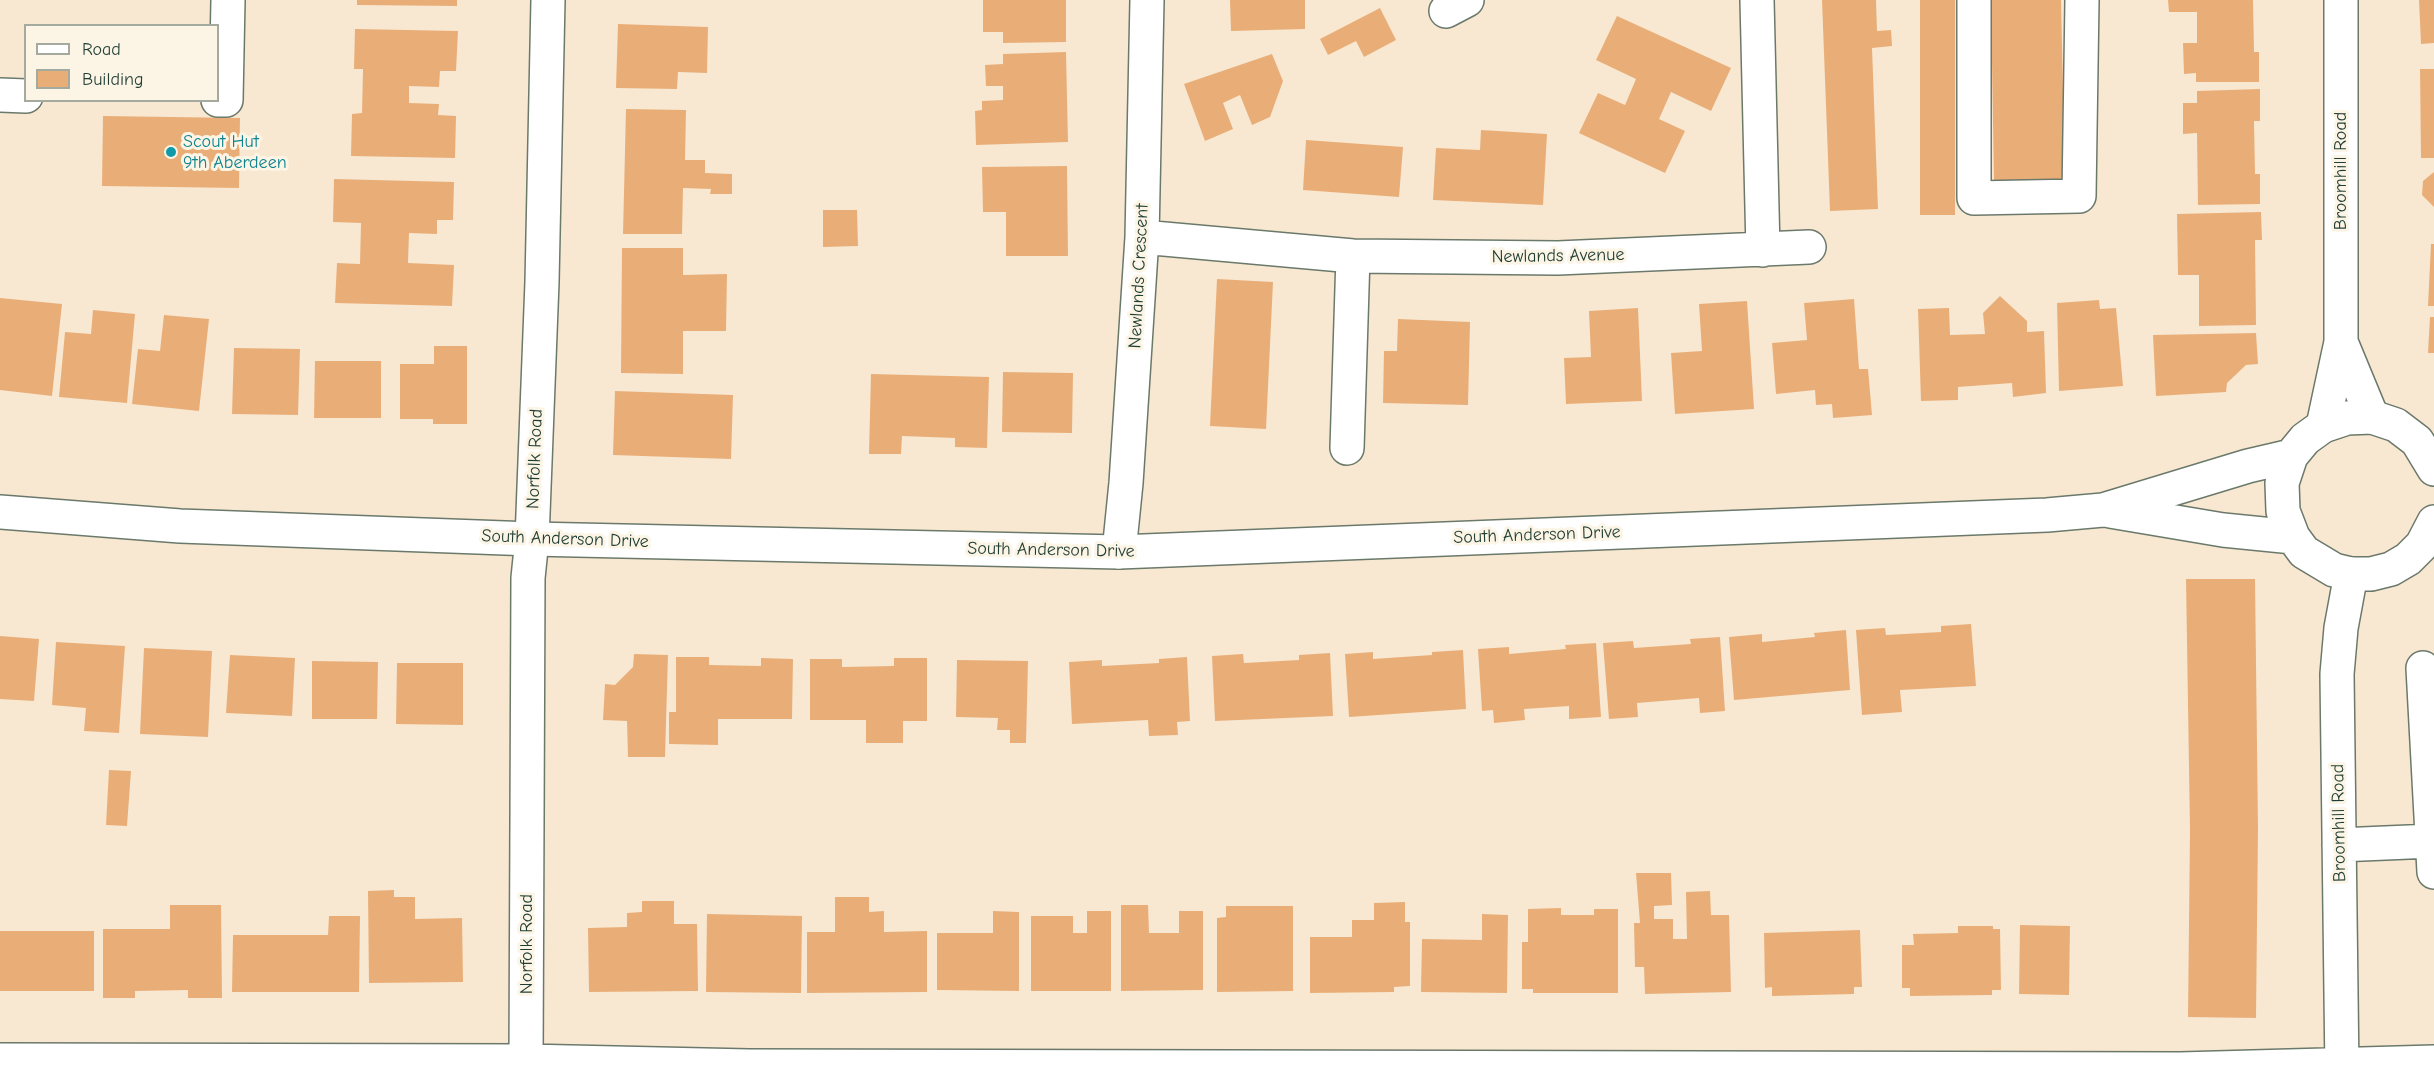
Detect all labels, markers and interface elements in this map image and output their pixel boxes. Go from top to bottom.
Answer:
legend [24,24,219,102]
text: Road [82,39,121,60]
text: Building [82,69,144,90]
street label: Broomhill Road [2330,112,2352,230]
place label: Scout Hut 9th Aberdeen [183,131,287,174]
marker: Scout Hut 9th Aberdeen [164,145,178,159]
street label: Newlands Crescent [1124,203,1154,349]
street label: Newlands Avenue [1491,244,1625,268]
street label: Norfolk Road [522,409,548,509]
street label: South Anderson Drive [1453,521,1621,549]
street label: South Anderson Drive [481,525,649,553]
street label: South Anderson Drive [967,538,1135,562]
street label: Broomhill Road [2327,764,2351,882]
street label: Norfolk Road [516,894,538,994]

